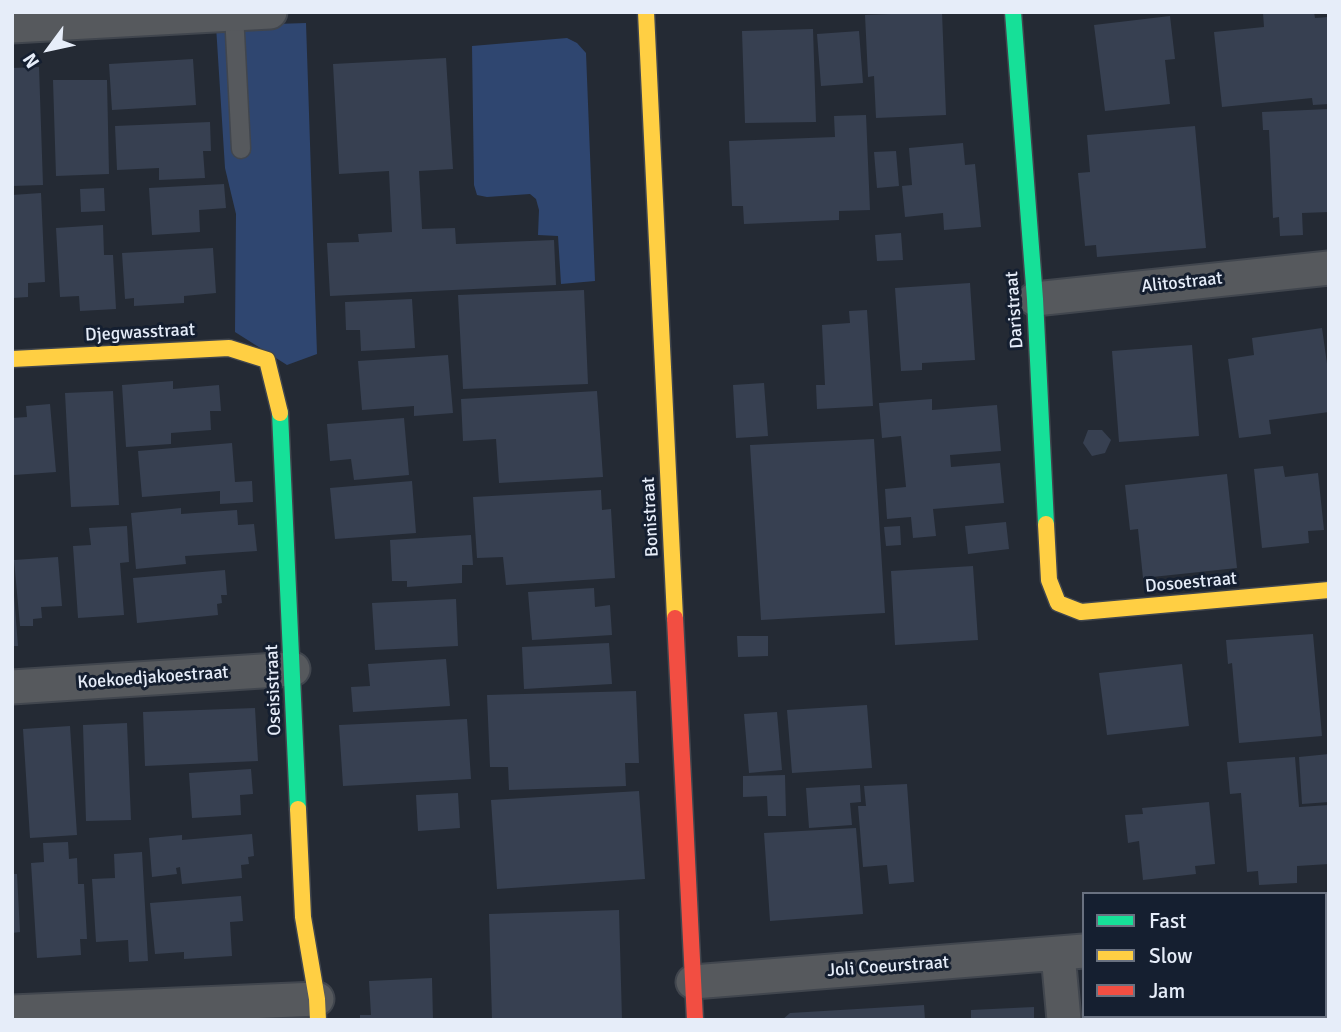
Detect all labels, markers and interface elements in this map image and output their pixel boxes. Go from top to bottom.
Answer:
north arrow [14,14,84,84]
text: N [18,48,45,73]
street label: Alitostraat [1140,268,1224,298]
street label: Daristraat [1002,271,1028,349]
street label: Djegwasstraat [84,319,196,347]
street label: Bonistraat [638,477,664,557]
street label: Dosoestraat [1144,568,1238,598]
street label: Oseisistraat [262,644,286,736]
street label: Koekoedjakoestraat [77,662,229,694]
legend [1082,892,1327,1018]
text: Fast [1149,908,1186,934]
text: Slow [1149,943,1193,969]
street label: Joli Coeurstraat [826,952,950,982]
text: Jam [1149,978,1185,1004]

